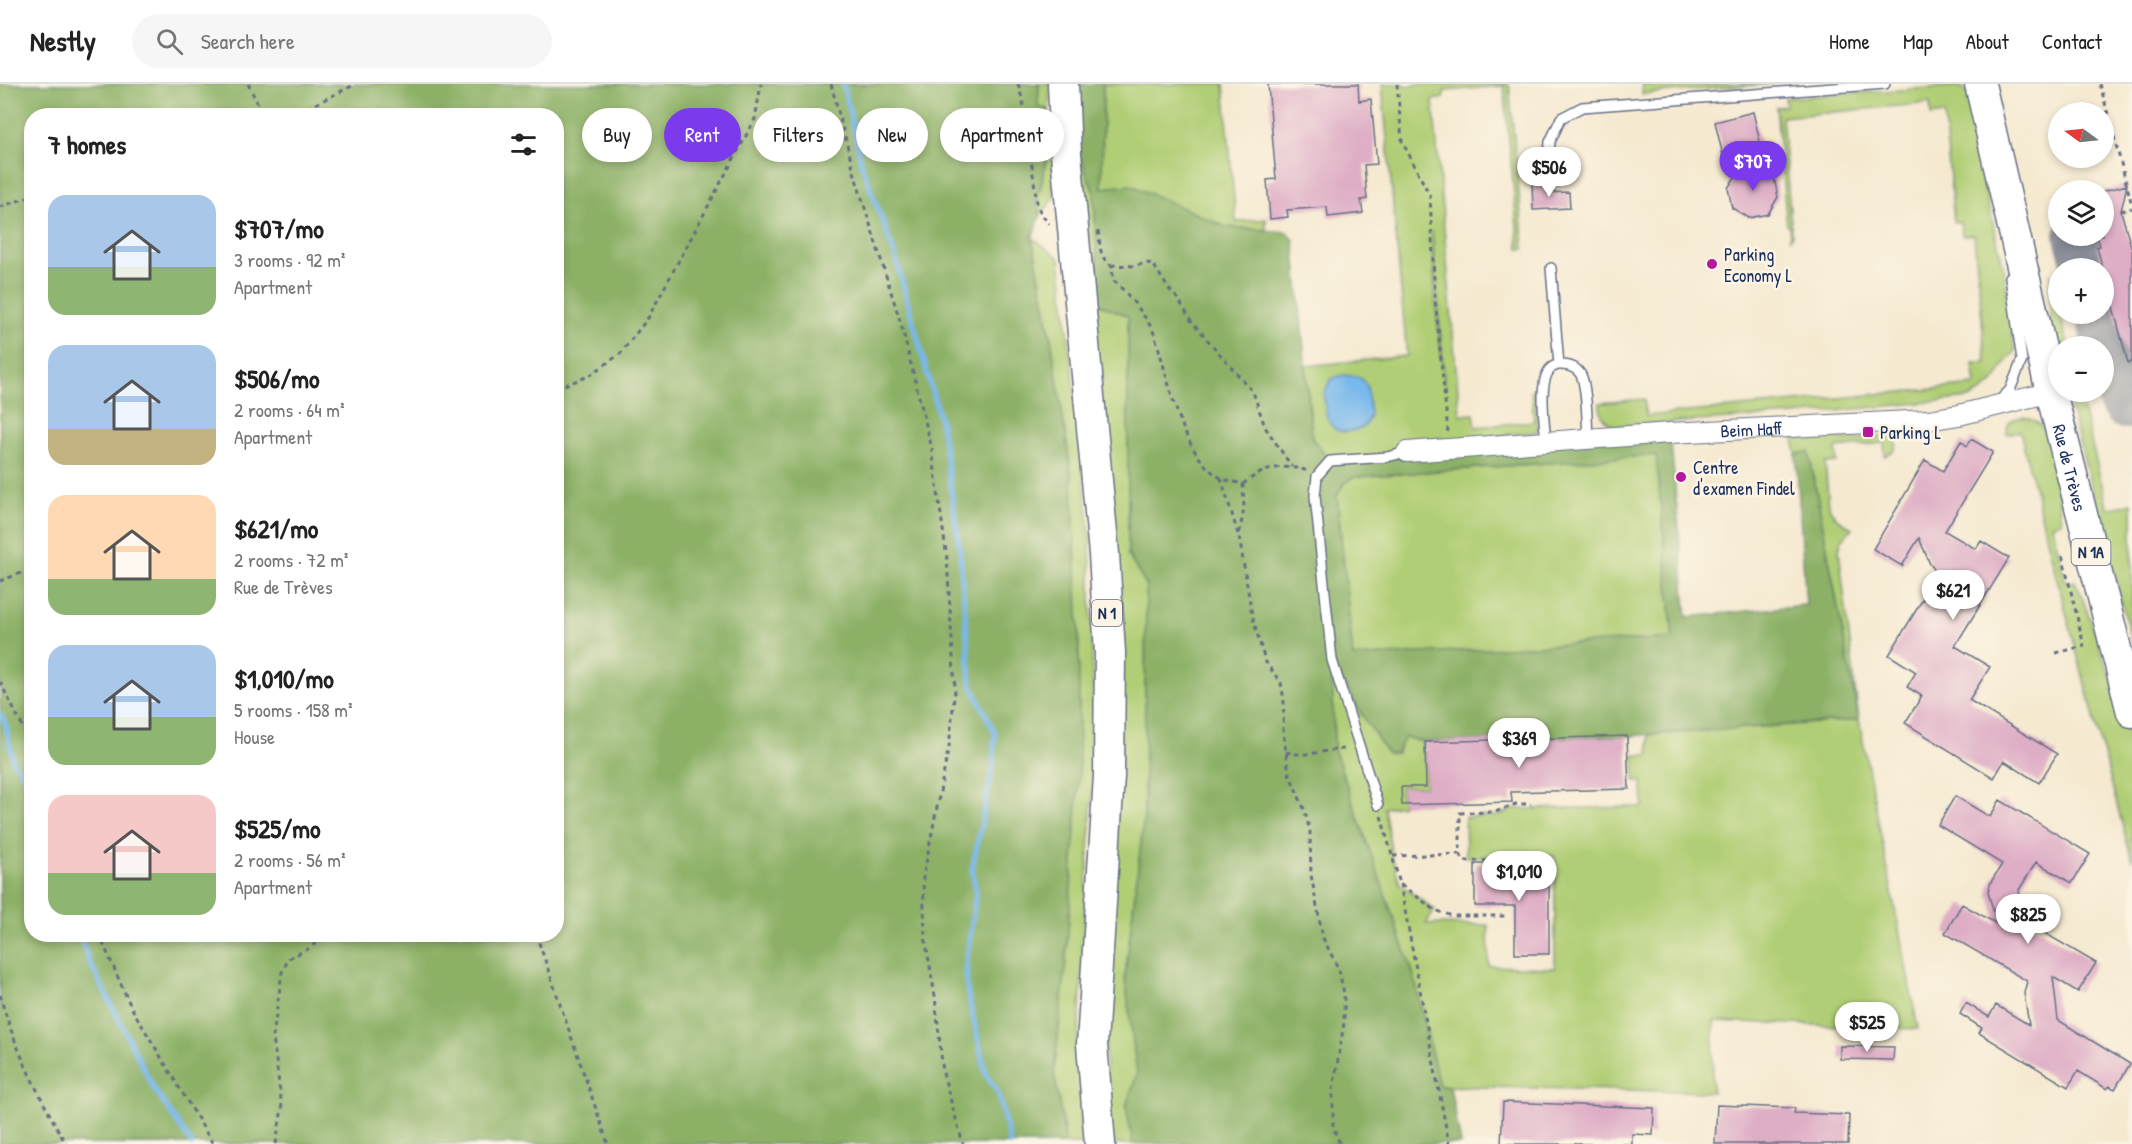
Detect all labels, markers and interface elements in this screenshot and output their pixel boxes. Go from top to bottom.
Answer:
search box [132,14,552,68]
text: Nestly [30,22,96,60]
icon: search [153,25,186,58]
text: Search here [201,26,295,56]
text: Home [1829,27,1870,56]
text: Map [1903,27,1933,56]
text: About [1966,27,2009,56]
text: Contact [2042,27,2102,56]
north arrow [2048,102,2114,168]
map controls [2048,102,2114,402]
chip: Buy [582,108,652,162]
chip: Rent [664,108,741,162]
chip: Filters [753,108,844,162]
chip: New [856,108,928,162]
chip: Apartment [940,108,1064,162]
text: 7 homes [48,127,126,162]
icon: filters [507,128,540,161]
pin: $707 [1717,141,1789,192]
pin: $506 [1513,147,1585,198]
text: $707 [1734,147,1772,174]
text: $506 [1531,153,1567,180]
button: layers [2048,180,2114,246]
text: $707/mo [234,211,324,246]
icon: home [96,219,168,291]
place label: Parking Economy L [1724,242,1793,288]
text: 3 rooms · 92 m² [234,246,345,273]
marker: Parking Economy L [1705,257,1719,271]
button: + [2048,258,2114,324]
text: Apartment [234,273,312,300]
button: − [2048,336,2114,402]
text: $506/mo [234,361,319,396]
icon: home [96,369,168,441]
text: 2 rooms · 64 m² [234,396,345,423]
street label: Beim Haff [1720,415,1783,443]
place label: Parking L [1880,420,1941,445]
street label: Rue de Trèves [2047,421,2093,514]
text: Apartment [234,423,312,450]
marker: Parking L [1861,425,1875,439]
place label: Centre d'examen Findel [1693,455,1795,501]
marker: Centre d'examen Findel [1674,470,1688,484]
text: $621/mo [234,511,318,546]
icon: home [96,519,168,591]
road number: N 1A [2072,539,2110,565]
text: 2 rooms · 72 m² [234,546,348,573]
pin: $621 [1917,570,1989,621]
text: Rue de Trèves [234,573,333,600]
text: $621 [1936,576,1970,603]
road number: N 1 [1092,600,1122,626]
text: $1,010/mo [234,661,334,696]
icon: home [96,669,168,741]
text: 5 rooms · 158 m² [234,696,353,723]
pin: $369 [1483,718,1555,769]
text: House [234,723,275,750]
text: $369 [1502,724,1536,751]
text: $525/mo [234,811,321,846]
icon: home [96,819,168,891]
text: 2 rooms · 56 m² [234,846,346,873]
pin: $1,010 [1470,851,1568,902]
text: $1,010 [1496,857,1542,884]
text: Apartment [234,873,312,900]
pin: $825 [1992,894,2064,945]
text: $825 [2010,900,2046,927]
pin: $525 [1831,1002,1903,1053]
text: $525 [1849,1008,1885,1035]

